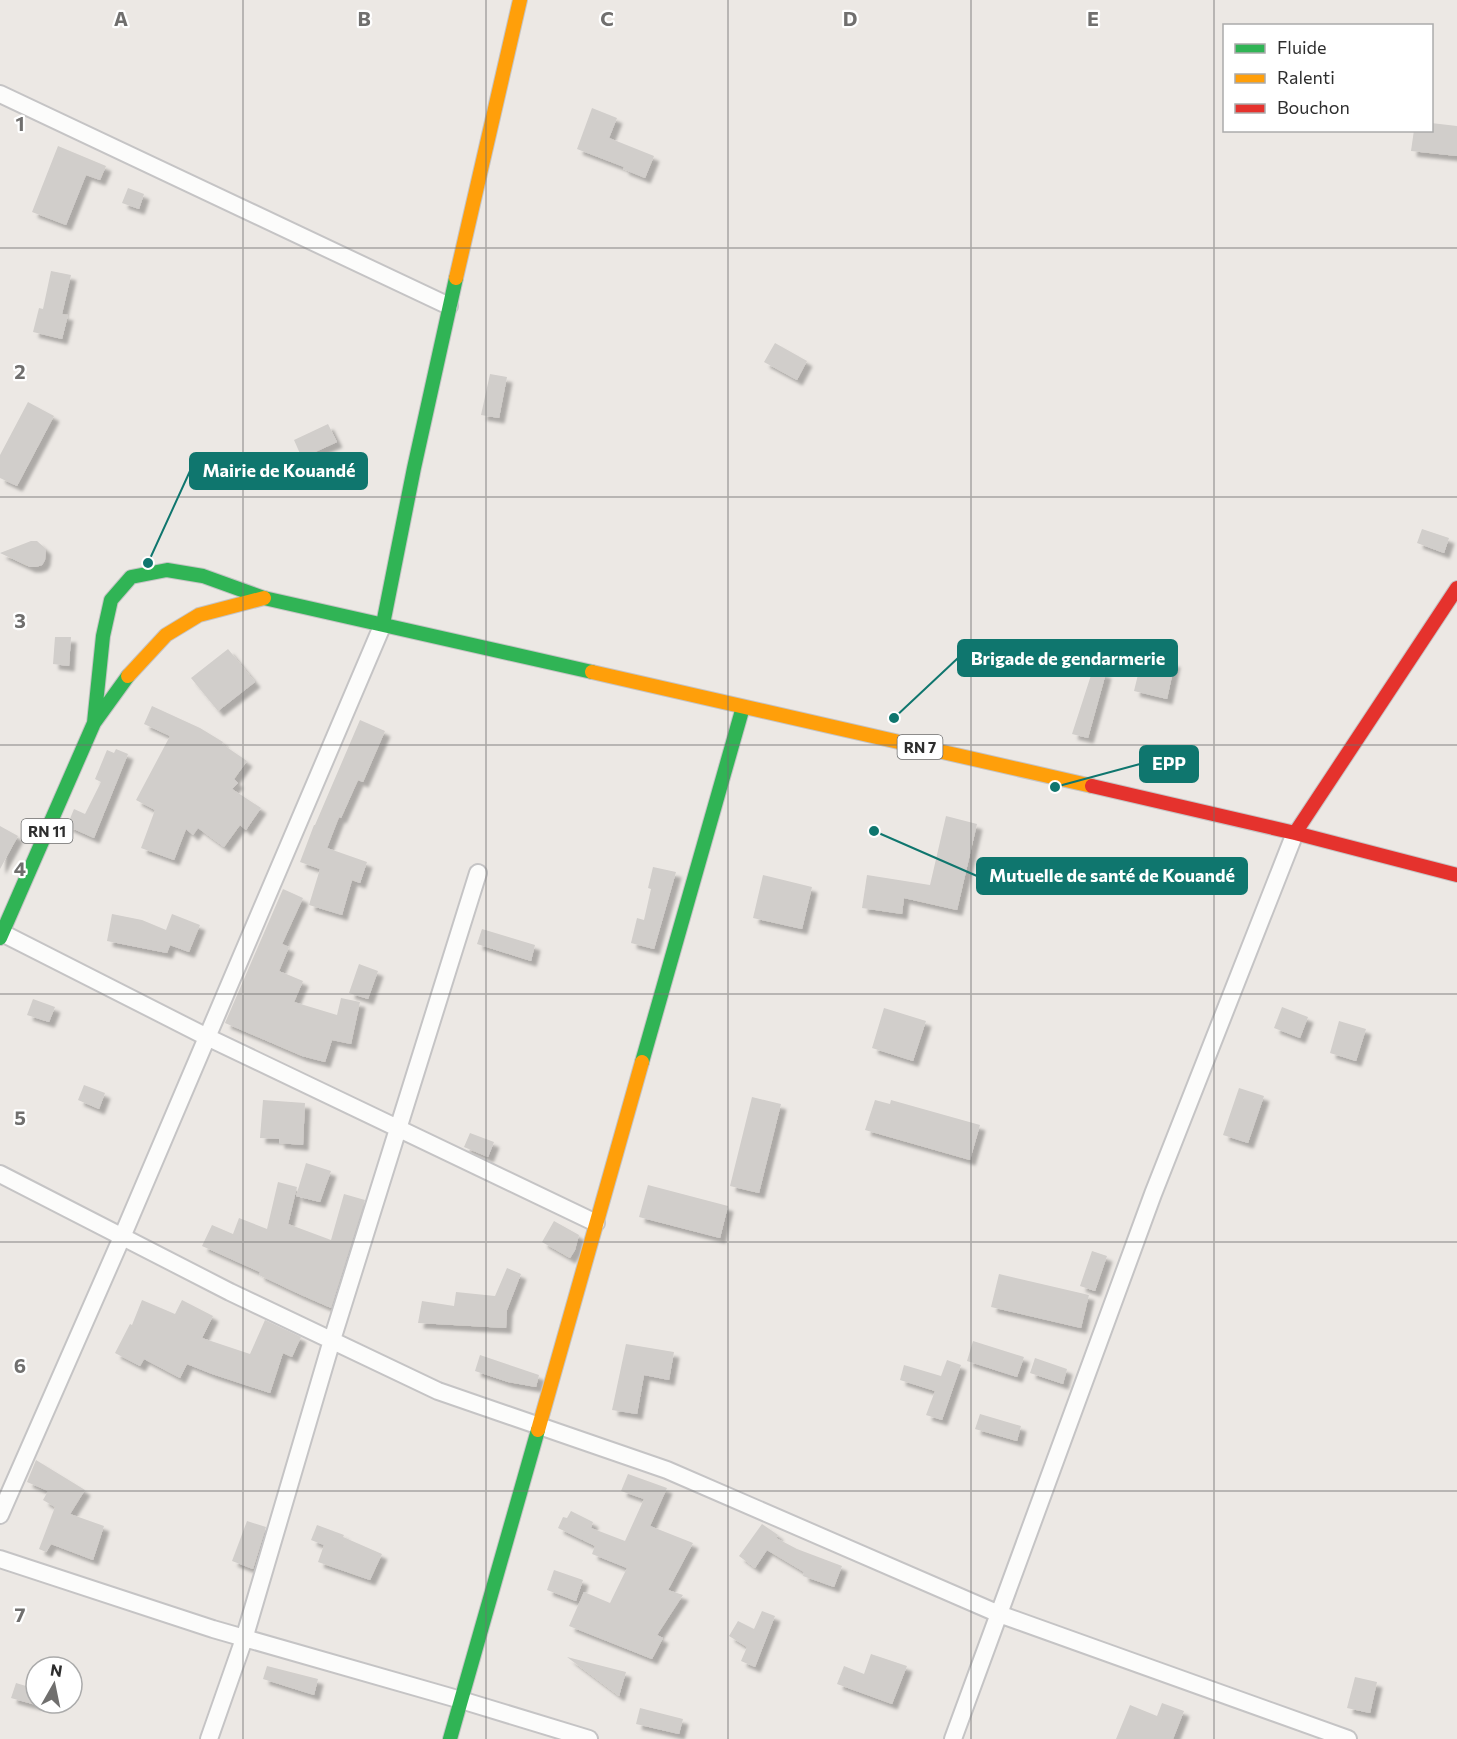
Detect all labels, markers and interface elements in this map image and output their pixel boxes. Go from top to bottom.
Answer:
text: A [114,6,128,30]
text: B [357,6,371,30]
text: C [600,6,614,30]
text: D [843,6,857,30]
text: E [1087,6,1099,30]
legend [1223,24,1433,132]
text: Fluide [1277,36,1326,58]
text: Ralenti [1277,66,1335,88]
text: Bouchon [1277,96,1350,118]
text: 1 [15,111,25,135]
text: 2 [14,359,26,383]
callout: Mairie de Kouandé [190,453,367,489]
text: Mairie de Kouandé [202,459,356,481]
text: 3 [14,608,26,632]
callout: Brigade de gendarmerie [958,640,1177,676]
text: Brigade de gendarmerie [971,647,1165,669]
road number: RN 7 [898,735,942,759]
callout: EPP [1140,746,1198,782]
text: EPP [1152,752,1186,774]
road number: RN 11 [22,819,72,843]
text: 4 [14,856,26,880]
callout: Mutuelle de santé de Kouandé [977,858,1247,894]
text: Mutuelle de santé de Kouandé [989,864,1235,886]
text: 5 [14,1105,26,1129]
text: 6 [14,1353,26,1377]
text: 7 [15,1602,26,1626]
north arrow [24,1655,84,1715]
text: N [49,1659,64,1680]

